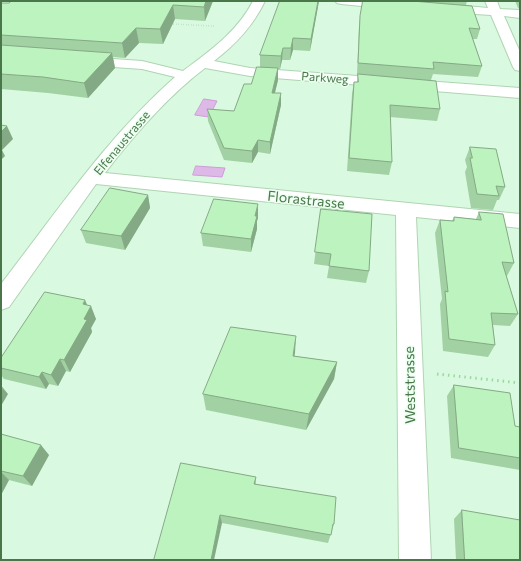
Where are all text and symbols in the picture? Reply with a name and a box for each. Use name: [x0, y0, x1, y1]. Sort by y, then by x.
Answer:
street label: Parkweg: [301, 69, 349, 87]
street label: Elfenaustrasse: [91, 108, 153, 178]
street label: Florastrasse: [266, 188, 346, 212]
street label: Weststrasse: [401, 346, 419, 424]

